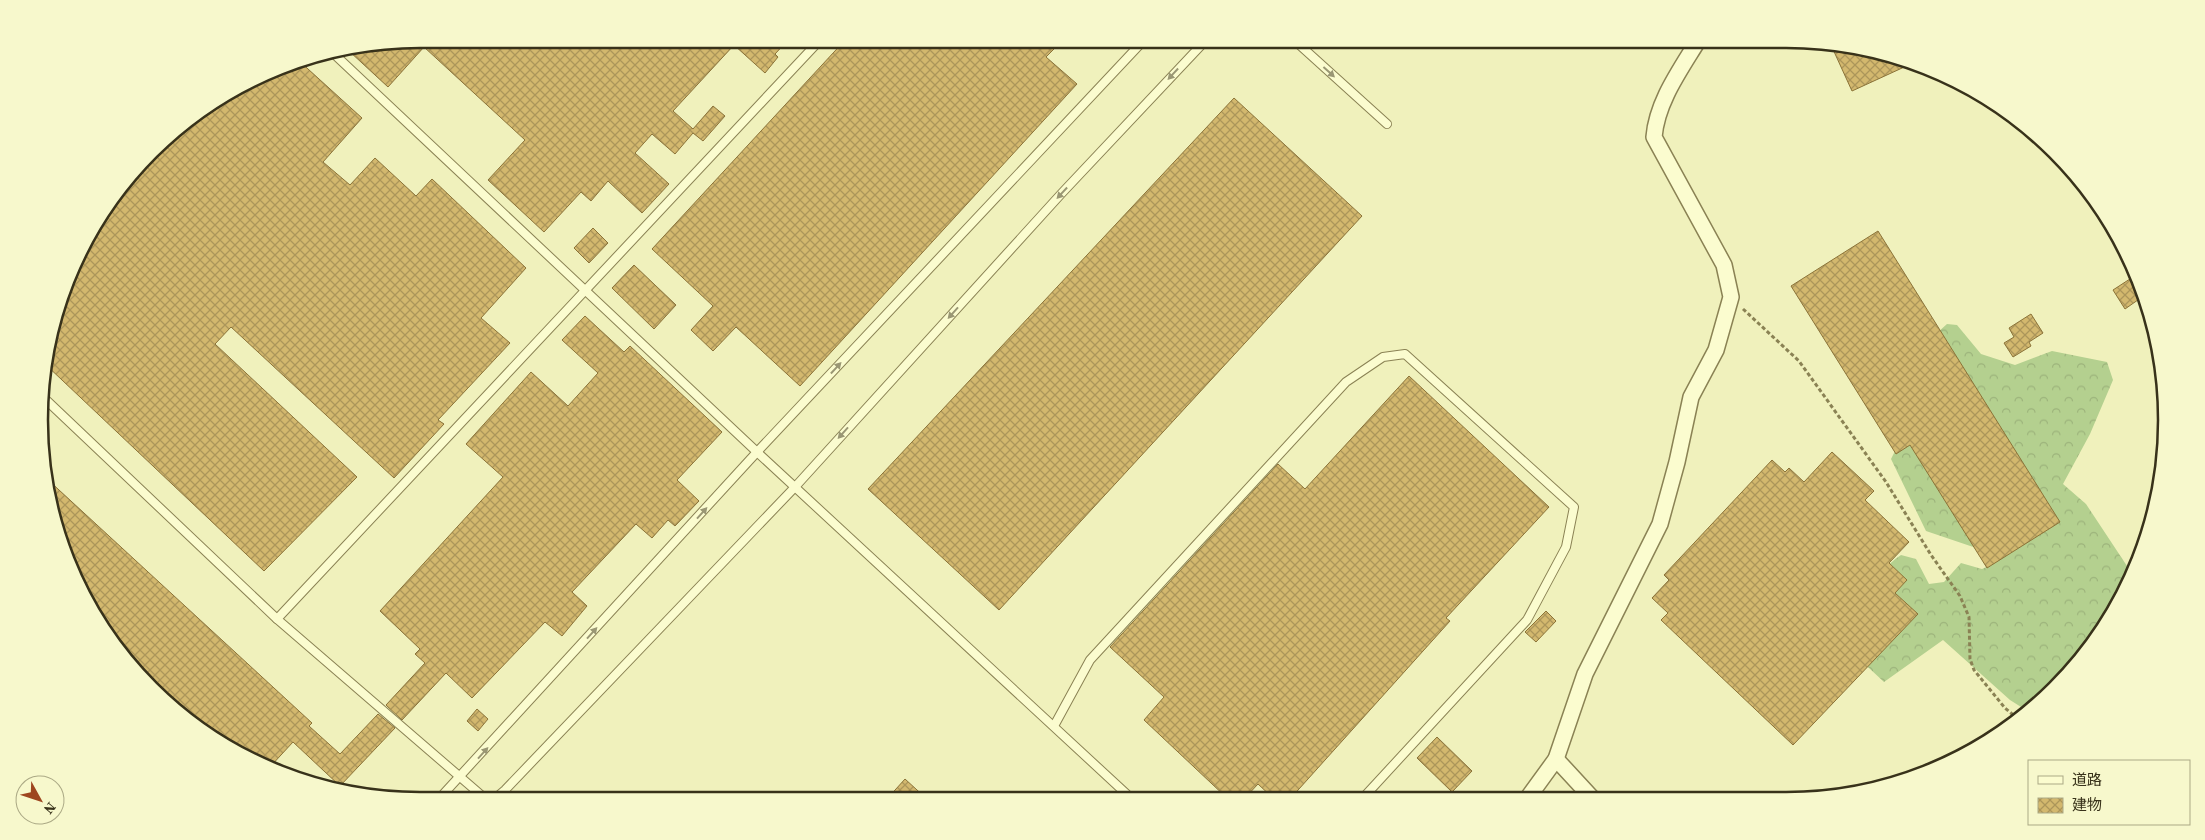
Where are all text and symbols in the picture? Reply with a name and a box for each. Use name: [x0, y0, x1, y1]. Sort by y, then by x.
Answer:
one-way arrow: [1322, 66, 1334, 78]
one-way arrow: [1167, 68, 1179, 80]
one-way arrow: [1056, 186, 1068, 198]
one-way arrow: [947, 306, 958, 319]
one-way arrow: [830, 362, 842, 374]
one-way arrow: [838, 427, 849, 440]
one-way arrow: [696, 506, 707, 519]
one-way arrow: [586, 627, 598, 639]
one-way arrow: [477, 748, 489, 760]
legend: [2028, 760, 2190, 825]
text: 道路: [2072, 769, 2102, 790]
north arrow: [15, 775, 65, 825]
text: 建物: [2072, 794, 2102, 815]
text: N: [39, 798, 61, 819]

